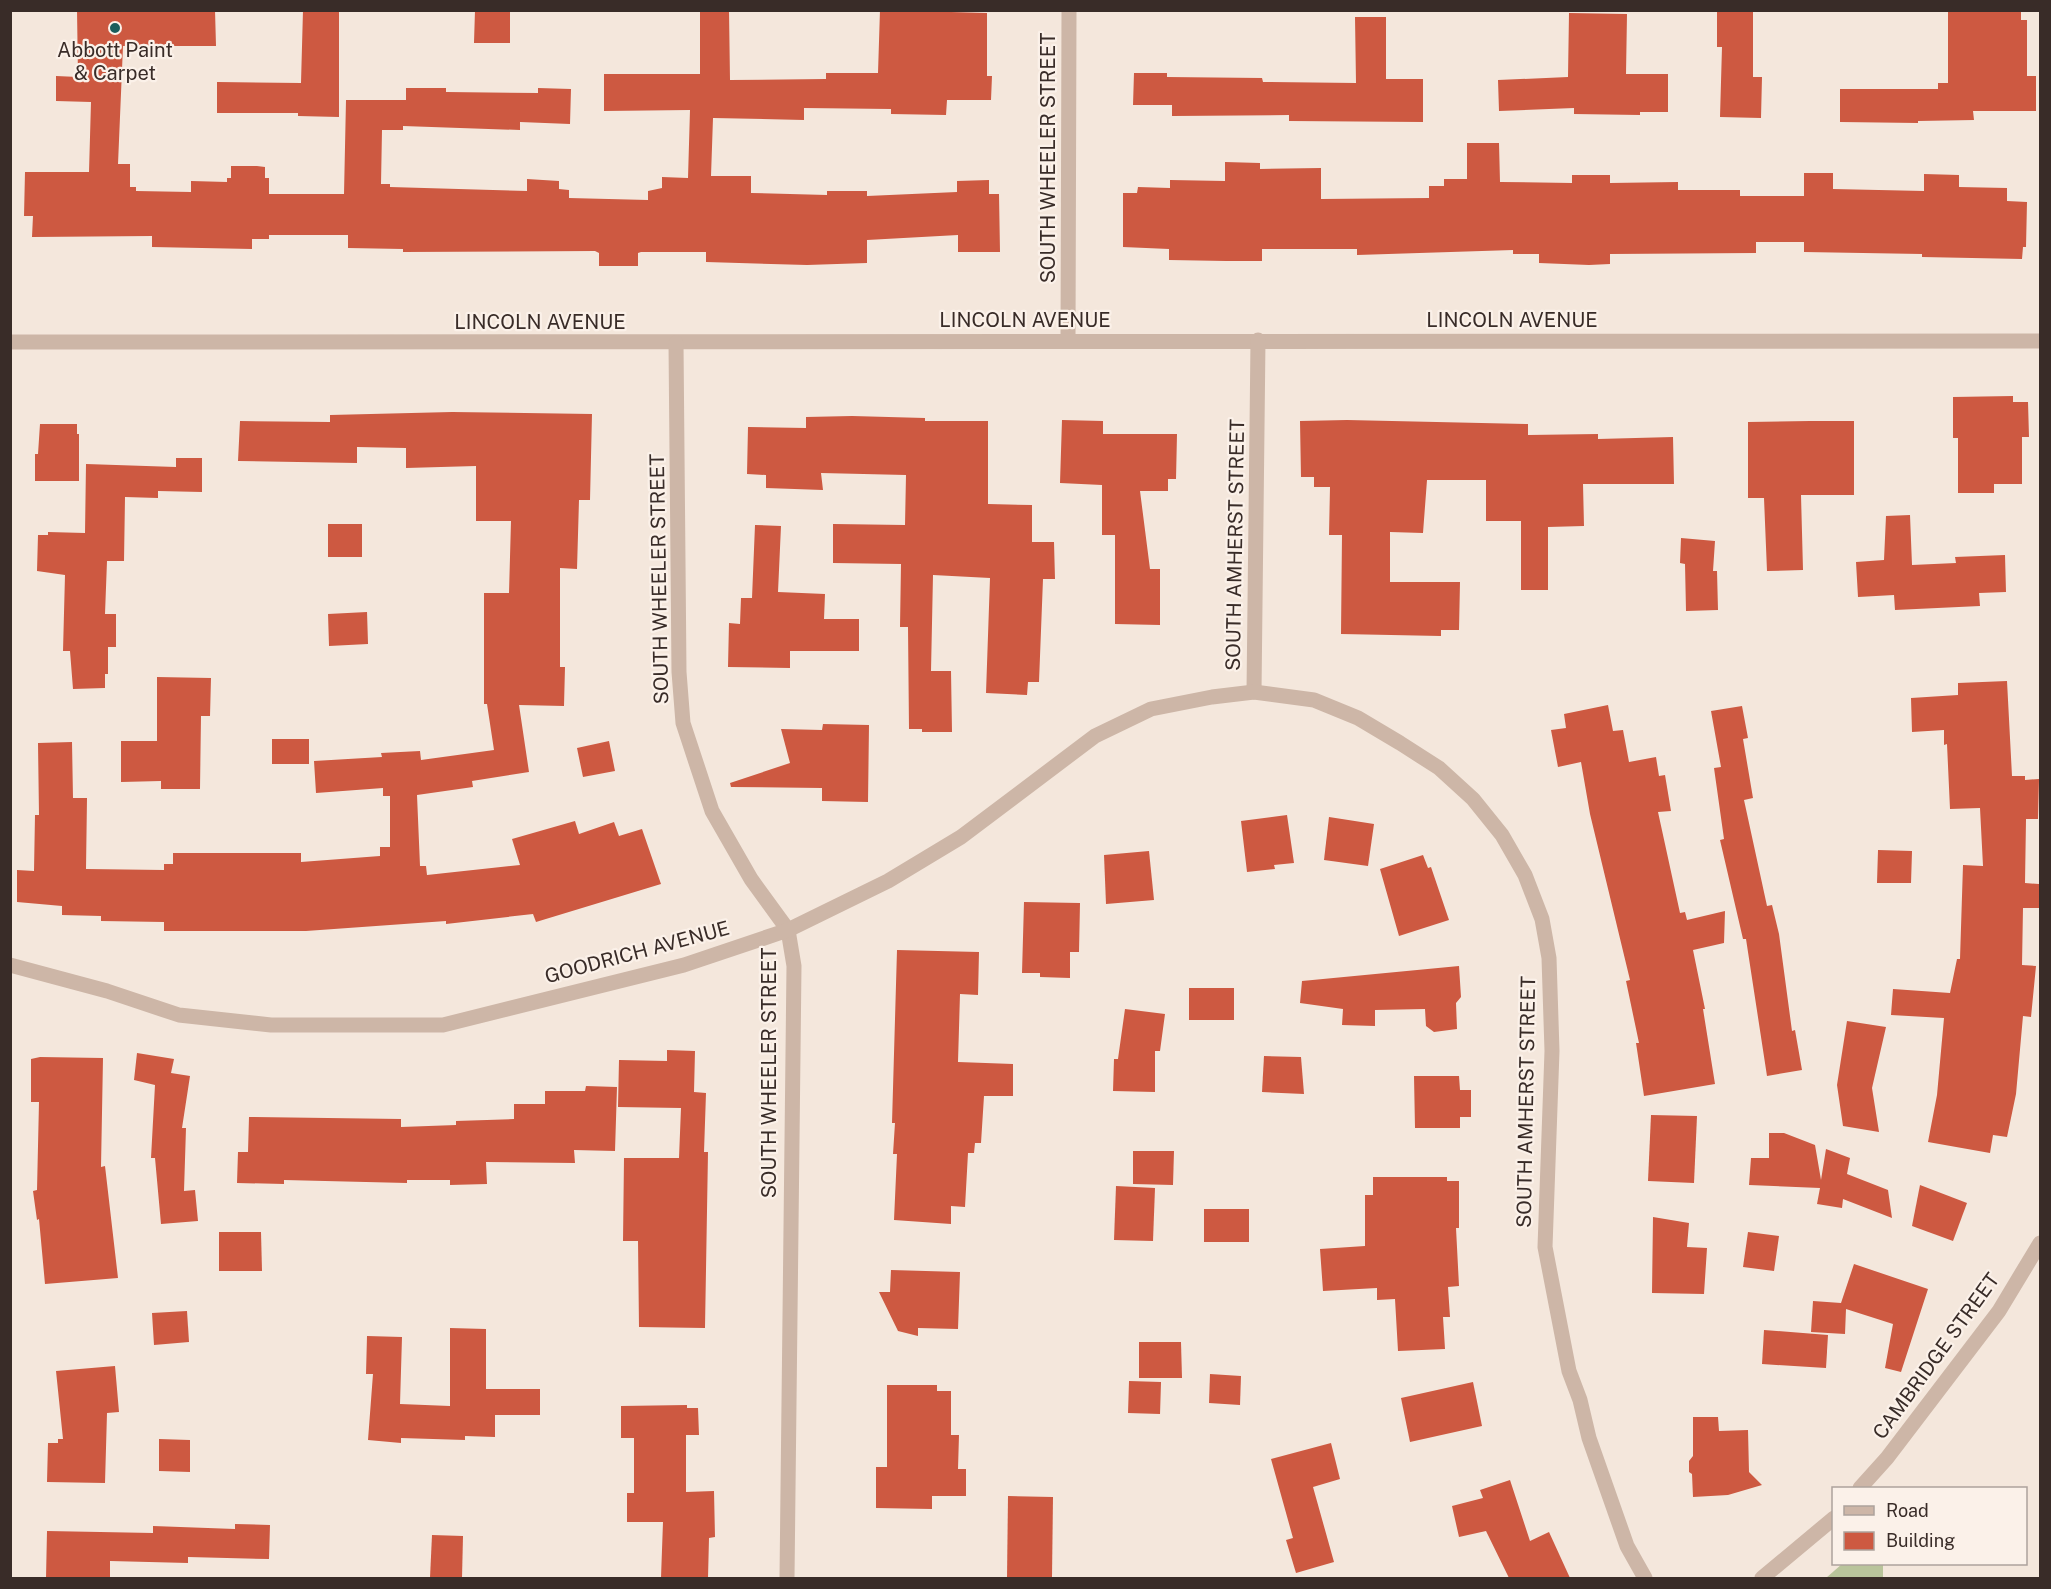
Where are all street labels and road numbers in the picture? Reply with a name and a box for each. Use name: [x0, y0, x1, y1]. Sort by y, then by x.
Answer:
street label: SOUTH WHEELER STREET: [1036, 33, 1060, 283]
street label: LINCOLN AVENUE: [939, 308, 1111, 332]
street label: LINCOLN AVENUE: [1426, 308, 1598, 332]
street label: LINCOLN AVENUE: [454, 310, 626, 334]
street label: SOUTH AMHERST STREET: [1221, 419, 1249, 671]
street label: SOUTH WHEELER STREET: [645, 453, 673, 705]
street label: GOODRICH AVENUE: [542, 916, 732, 988]
street label: SOUTH WHEELER STREET: [757, 948, 781, 1198]
street label: SOUTH AMHERST STREET: [1512, 976, 1540, 1228]
street label: CAMBRIDGE STREET: [1868, 1268, 2004, 1444]

